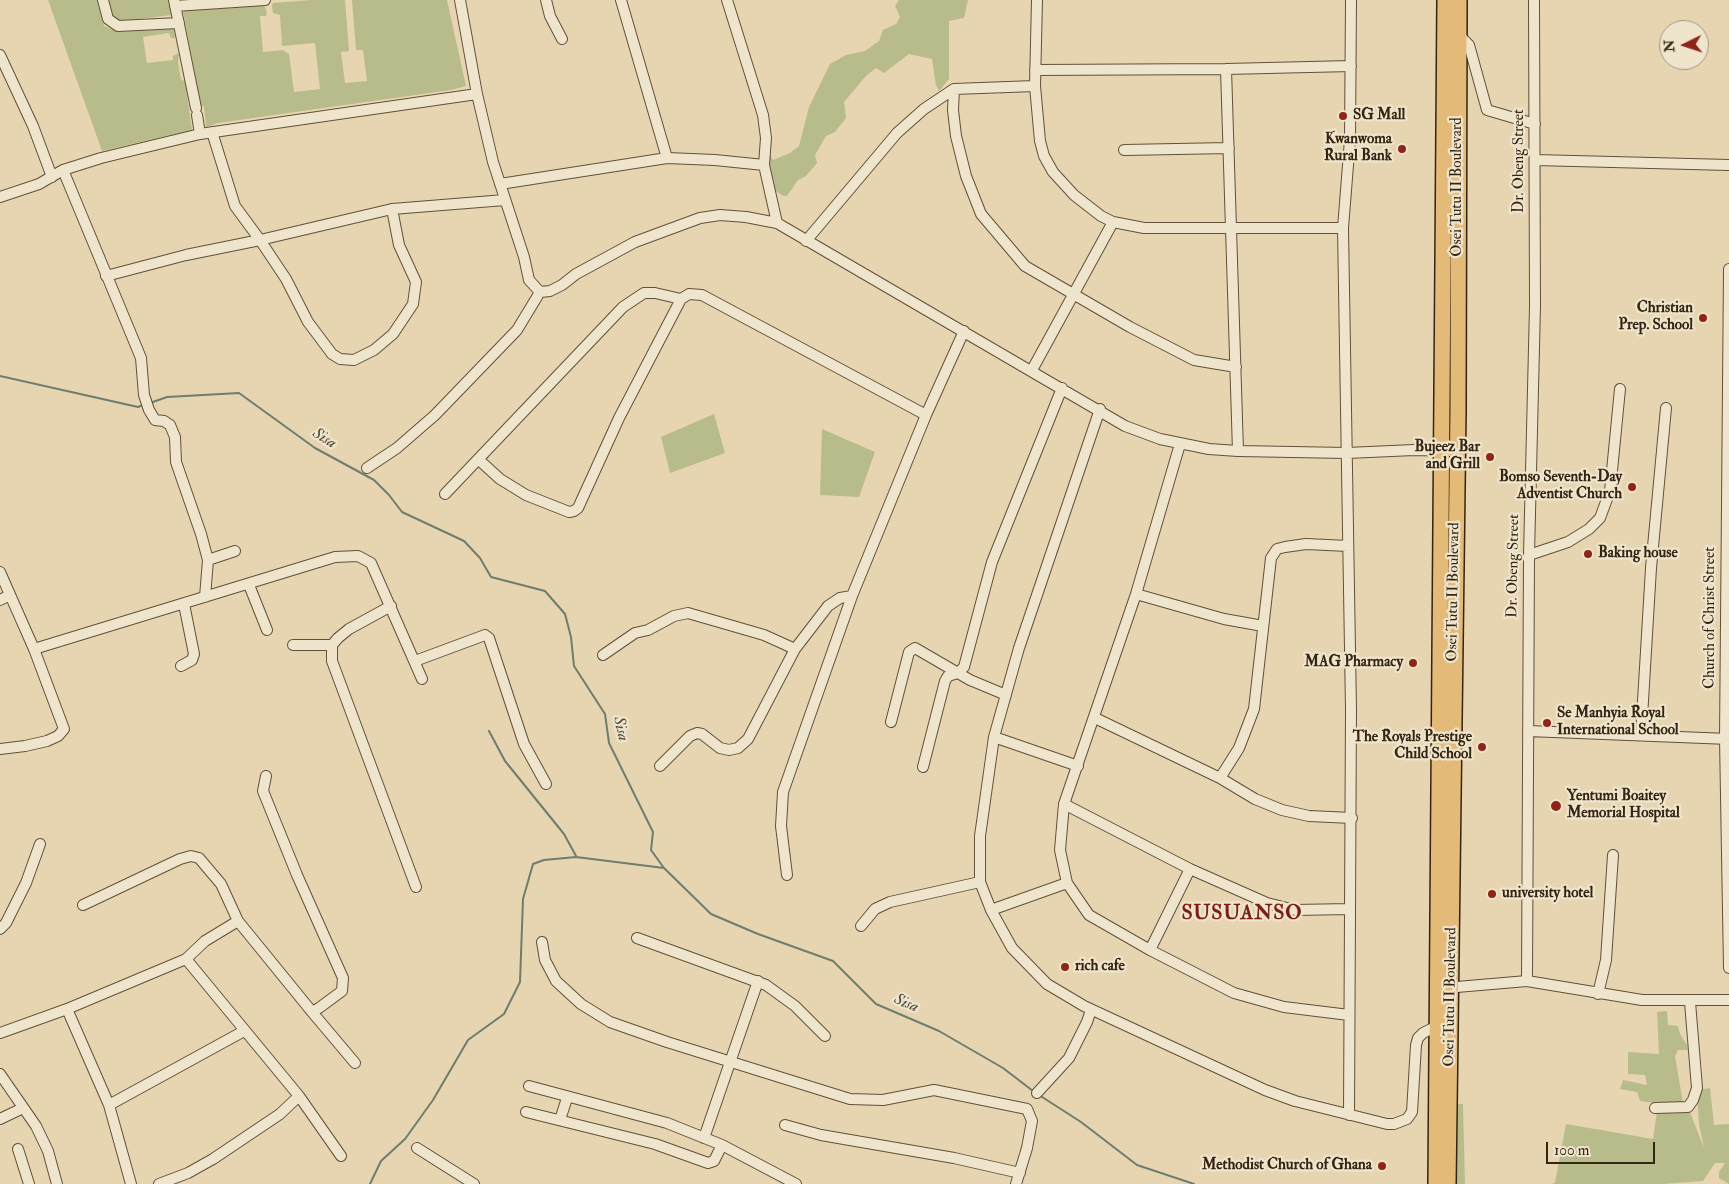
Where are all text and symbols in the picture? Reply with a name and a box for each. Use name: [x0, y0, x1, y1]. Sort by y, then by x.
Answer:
north arrow: [1659, 20, 1709, 70]
text: N: [1661, 39, 1678, 53]
place label: SG Mall: [1353, 107, 1405, 125]
street label: Dr. Obeng Street: [1511, 109, 1529, 213]
marker: SG Mall: [1337, 110, 1349, 122]
street label: Osei Tutu II Boulevard: [1449, 117, 1467, 257]
place label: Kwanwoma Rural Bank: [1324, 131, 1392, 166]
marker: Kwanwoma Rural Bank: [1396, 143, 1408, 155]
place label: Christian Prep. School: [1618, 300, 1693, 335]
marker: Christian Prep. School: [1697, 312, 1709, 324]
water label: Sisa: [309, 424, 339, 454]
place label: Bujeez Bar and Grill: [1414, 439, 1480, 474]
marker: Bujeez Bar and Grill: [1484, 451, 1496, 463]
place label: Bomso Seventh-Day Adventist Church: [1499, 469, 1622, 504]
marker: Bomso Seventh-Day Adventist Church: [1626, 481, 1638, 493]
street label: Dr. Obeng Street: [1504, 514, 1524, 618]
street label: Osei Tutu II Boulevard: [1444, 522, 1464, 662]
place label: Baking house: [1598, 545, 1678, 563]
street label: Church of Christ Street: [1702, 547, 1720, 689]
marker: Baking house: [1582, 548, 1594, 560]
place label: MAG Pharmacy: [1305, 654, 1403, 672]
marker: MAG Pharmacy: [1407, 657, 1419, 669]
place label: Se Manhyia Royal International School: [1557, 705, 1679, 740]
water label: Sisa: [608, 715, 632, 743]
marker: Se Manhyia Royal International School: [1541, 717, 1553, 729]
place label: The Royals Prestige Child School: [1353, 729, 1472, 764]
marker: The Royals Prestige Child School: [1476, 741, 1488, 753]
place label: Yentumi Boaitey Memorial Hospital: [1567, 788, 1680, 823]
marker: Yentumi Boaitey Memorial Hospital: [1549, 799, 1563, 813]
place label: university hotel: [1502, 885, 1593, 903]
marker: university hotel: [1486, 888, 1498, 900]
district label: SUSUANSO: [1180, 903, 1304, 927]
street label: Osei Tutu II Boulevard: [1441, 927, 1461, 1067]
place label: rich cafe: [1075, 958, 1125, 976]
marker: rich cafe: [1059, 961, 1071, 973]
water label: Sisa: [891, 990, 921, 1018]
scale bar: [1549, 1132, 1658, 1164]
text: 100 m: [1554, 1141, 1589, 1160]
place label: Methodist Church of Ghana: [1202, 1157, 1372, 1175]
marker: Methodist Church of Ghana: [1376, 1160, 1388, 1172]

